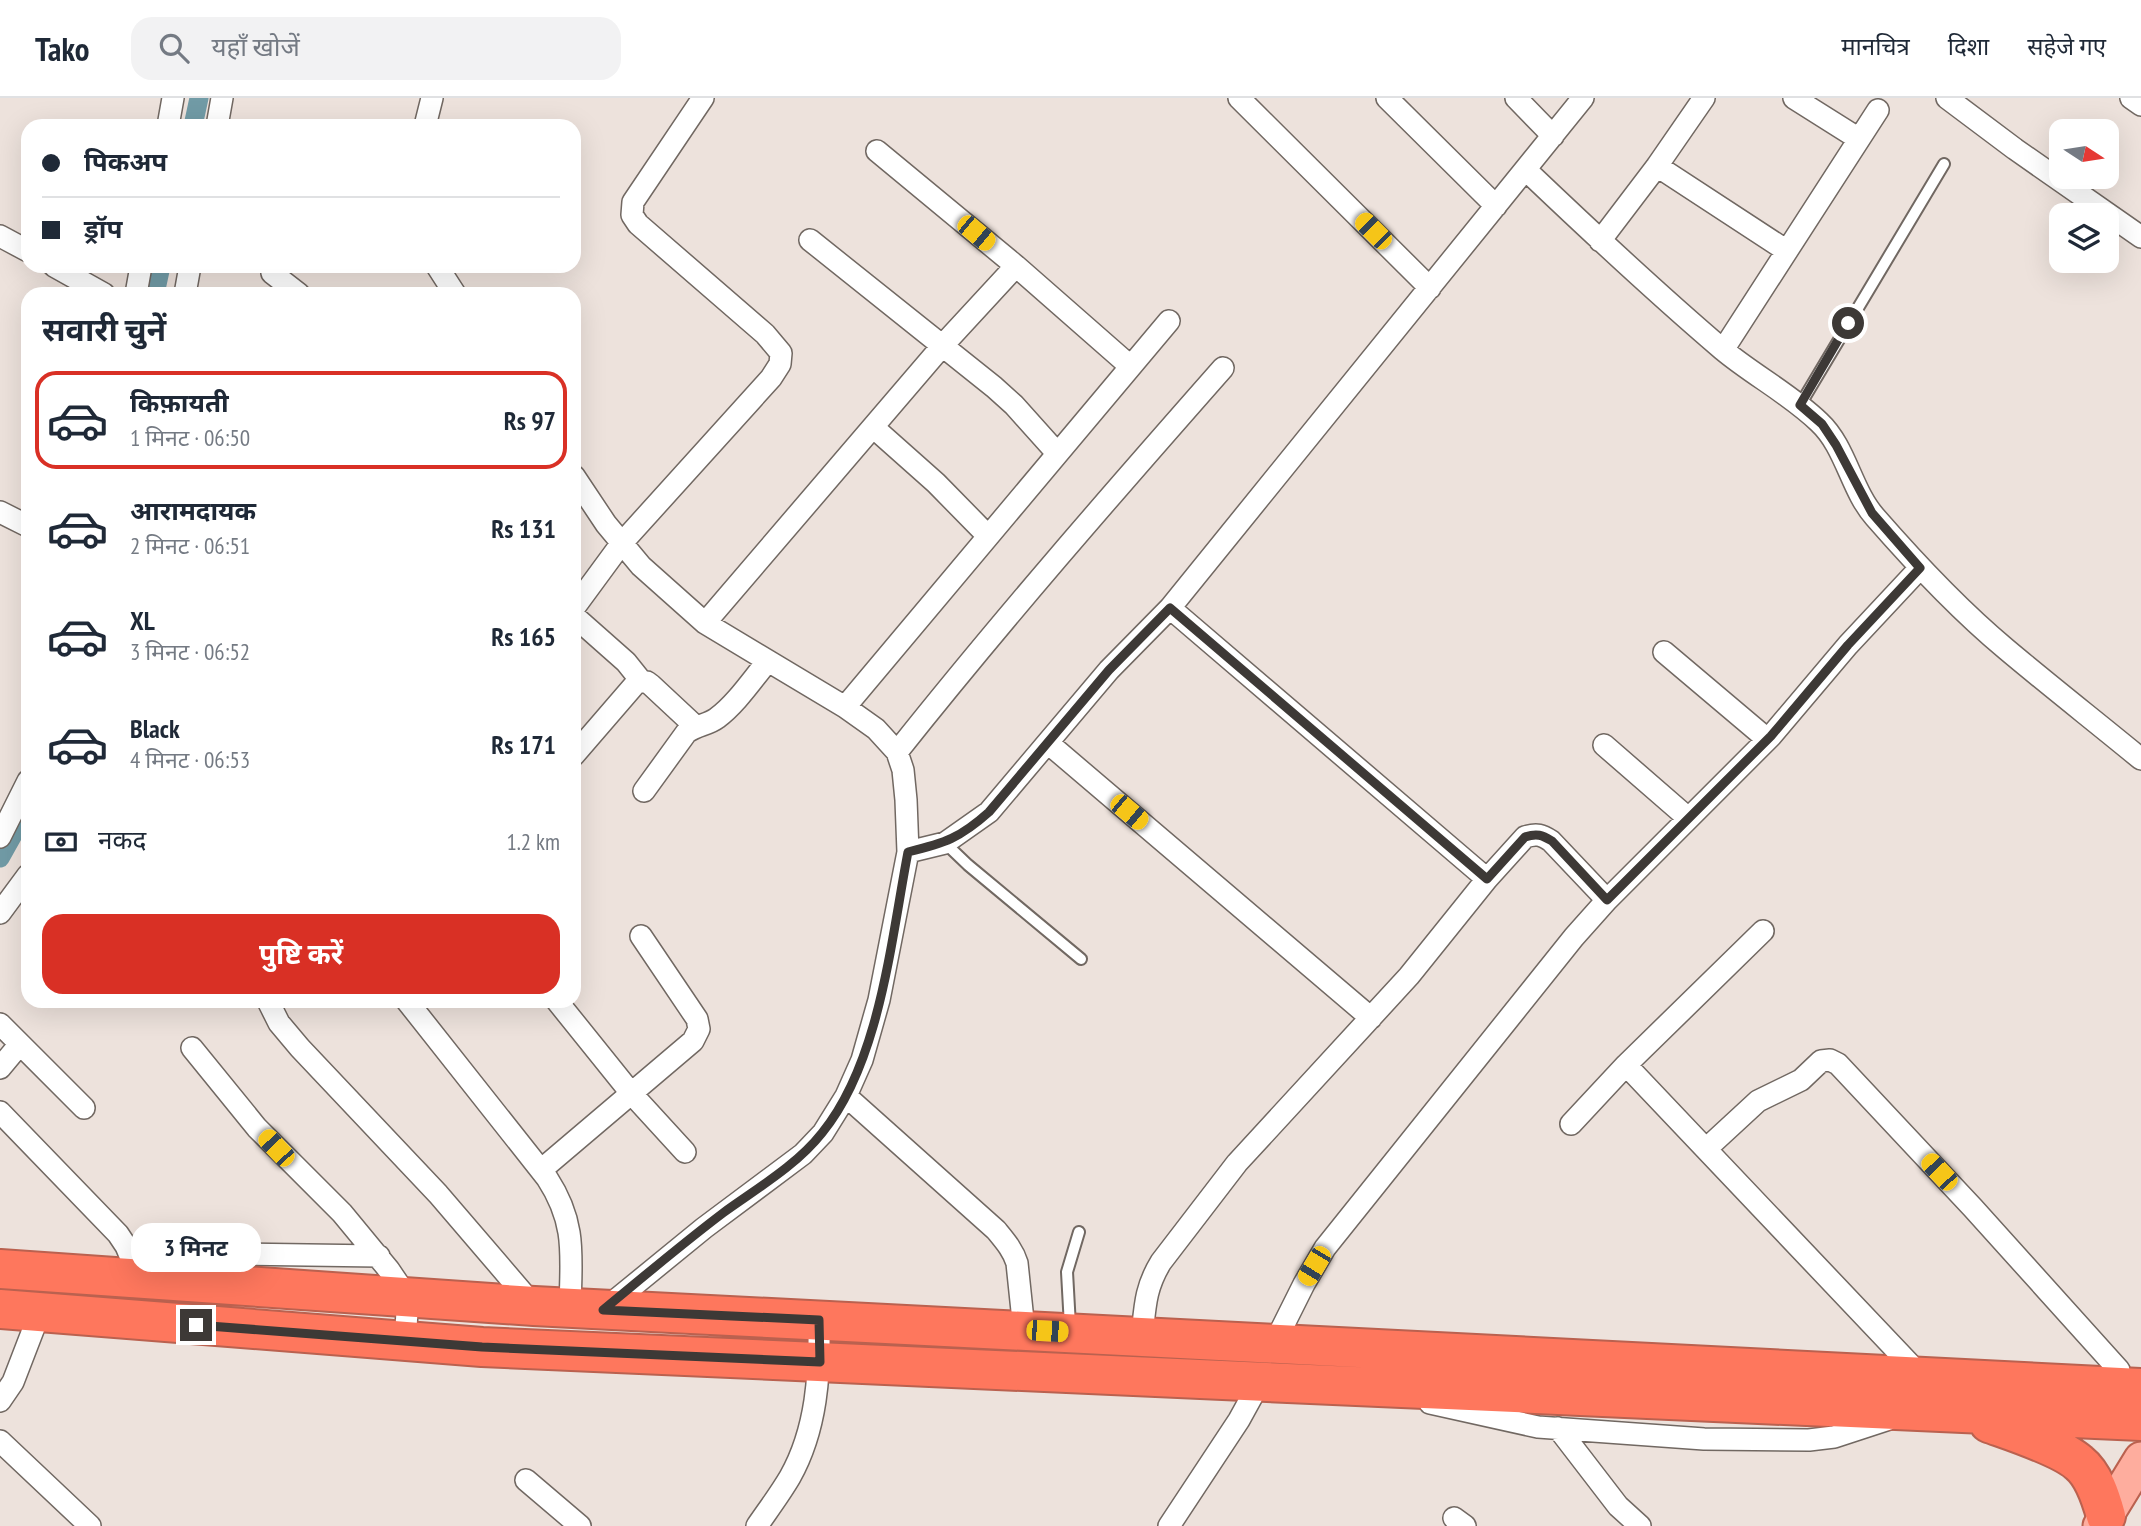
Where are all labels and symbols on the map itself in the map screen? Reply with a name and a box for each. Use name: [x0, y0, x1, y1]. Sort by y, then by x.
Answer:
north arrow: [2049, 119, 2119, 189]
car: [1351, 209, 1396, 253]
car: [954, 211, 999, 255]
route start: [1832, 307, 1864, 339]
car: [1107, 790, 1152, 834]
car: [254, 1125, 299, 1171]
car: [1917, 1149, 1962, 1195]
callout: 3 मिनट: [131, 1224, 261, 1272]
car: [1295, 1243, 1334, 1289]
route end: [180, 1309, 212, 1341]
car: [1026, 1319, 1069, 1343]

